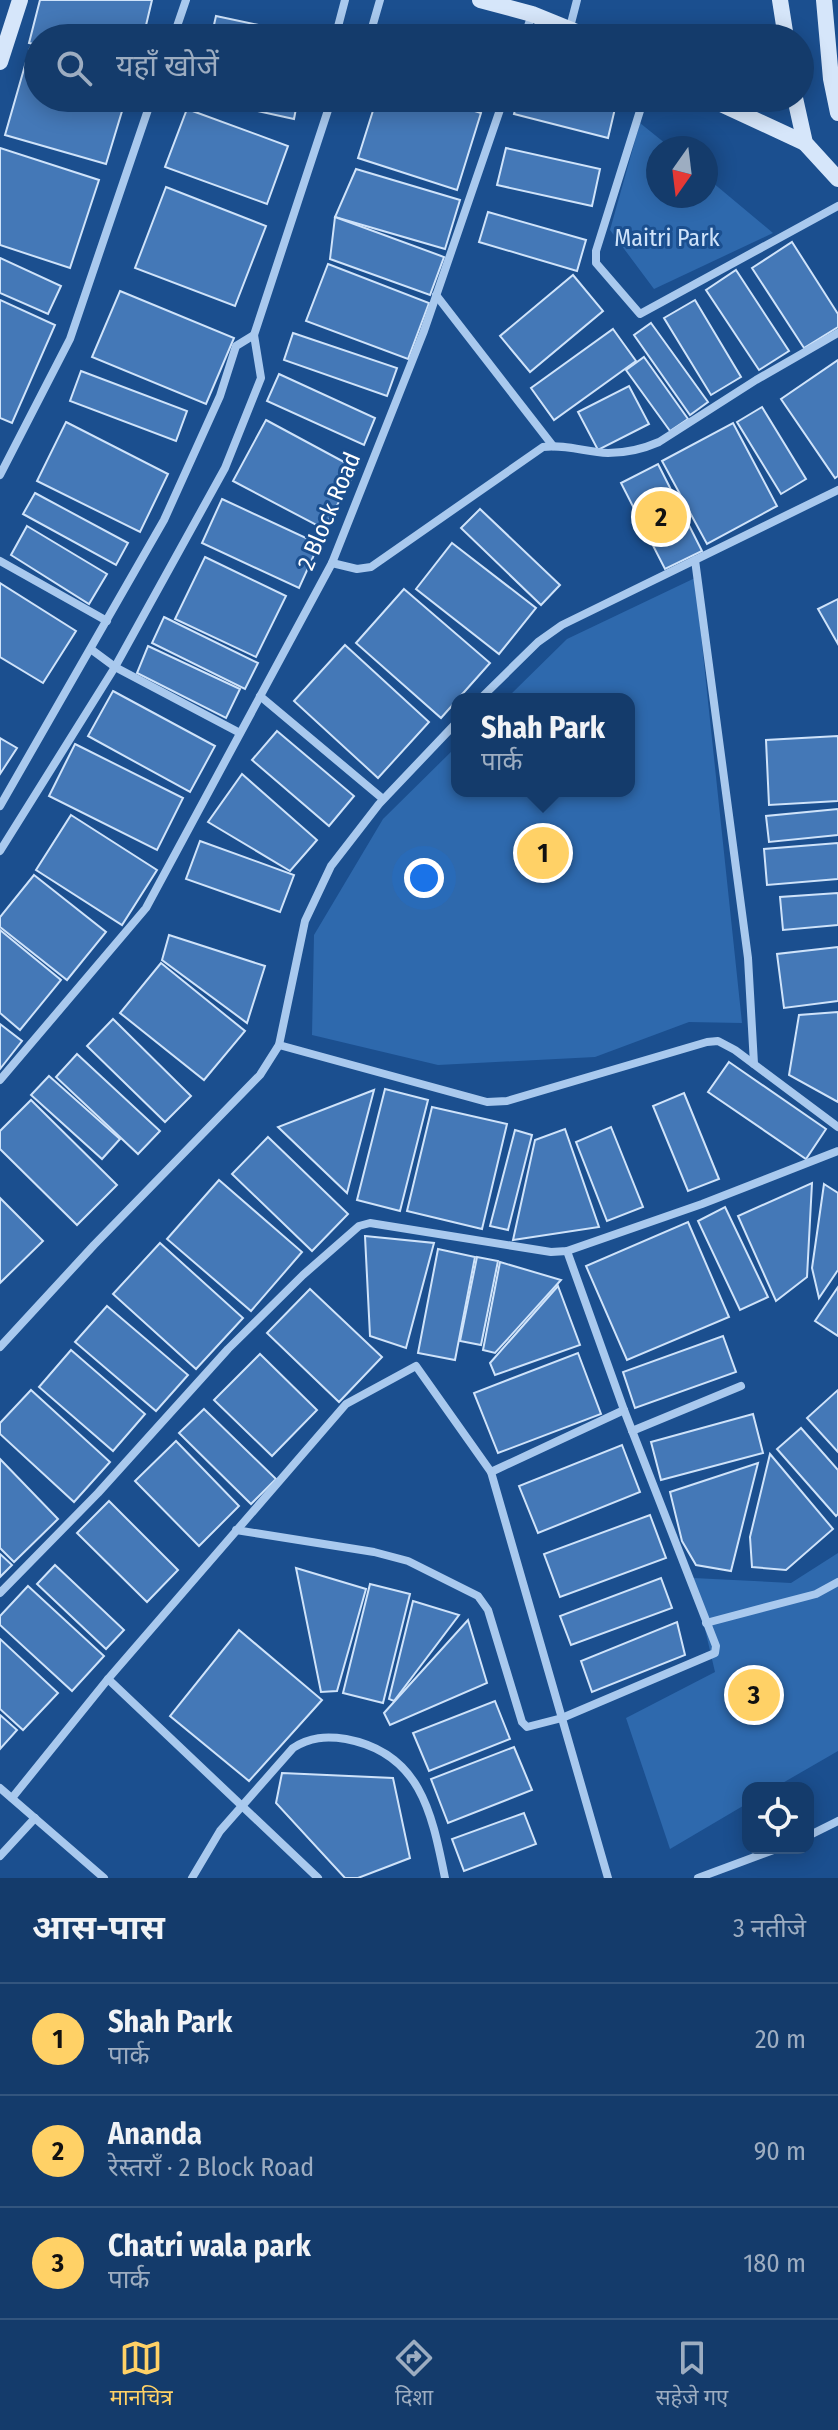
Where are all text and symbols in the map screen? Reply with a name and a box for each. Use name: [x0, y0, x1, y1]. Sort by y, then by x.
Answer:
search box: [24, 24, 814, 112]
icon: search: [52, 46, 96, 90]
text: यहाँ खोजें: [116, 48, 219, 84]
north arrow: [646, 136, 718, 208]
park label: Maitri Park: [614, 224, 721, 252]
street label: 2 Block Road: [292, 448, 366, 574]
pin: 2: [635, 487, 687, 547]
popup: [451, 693, 635, 797]
text: Shah Park: [481, 710, 605, 746]
text: पार्क: [481, 746, 522, 777]
pin: 1: [517, 823, 569, 883]
your location: [404, 858, 444, 898]
pin: 3: [728, 1665, 780, 1725]
map controls: [742, 1782, 814, 1854]
button: locate: [742, 1782, 814, 1854]
text: आस-पास: [32, 1907, 165, 1948]
text: 3 नतीजे: [733, 1913, 806, 1944]
text: Shah Park: [108, 2004, 232, 2040]
text: 1: [53, 2024, 64, 2055]
text: 20 m: [755, 2024, 806, 2055]
text: पार्क: [108, 2040, 149, 2071]
text: Ananda: [108, 2116, 202, 2152]
text: 2: [52, 2136, 64, 2167]
text: 90 m: [754, 2136, 806, 2167]
text: रेस्तराँ · 2 Block Road: [108, 2152, 314, 2183]
text: Chatri wala park: [108, 2228, 311, 2264]
text: 3: [52, 2248, 64, 2279]
text: 180 m: [743, 2248, 806, 2279]
text: पार्क: [108, 2264, 149, 2295]
tab: मानचित्र: [110, 2336, 173, 2414]
tab: दिशा: [392, 2336, 436, 2414]
tab: सहेजे गए: [656, 2336, 728, 2414]

